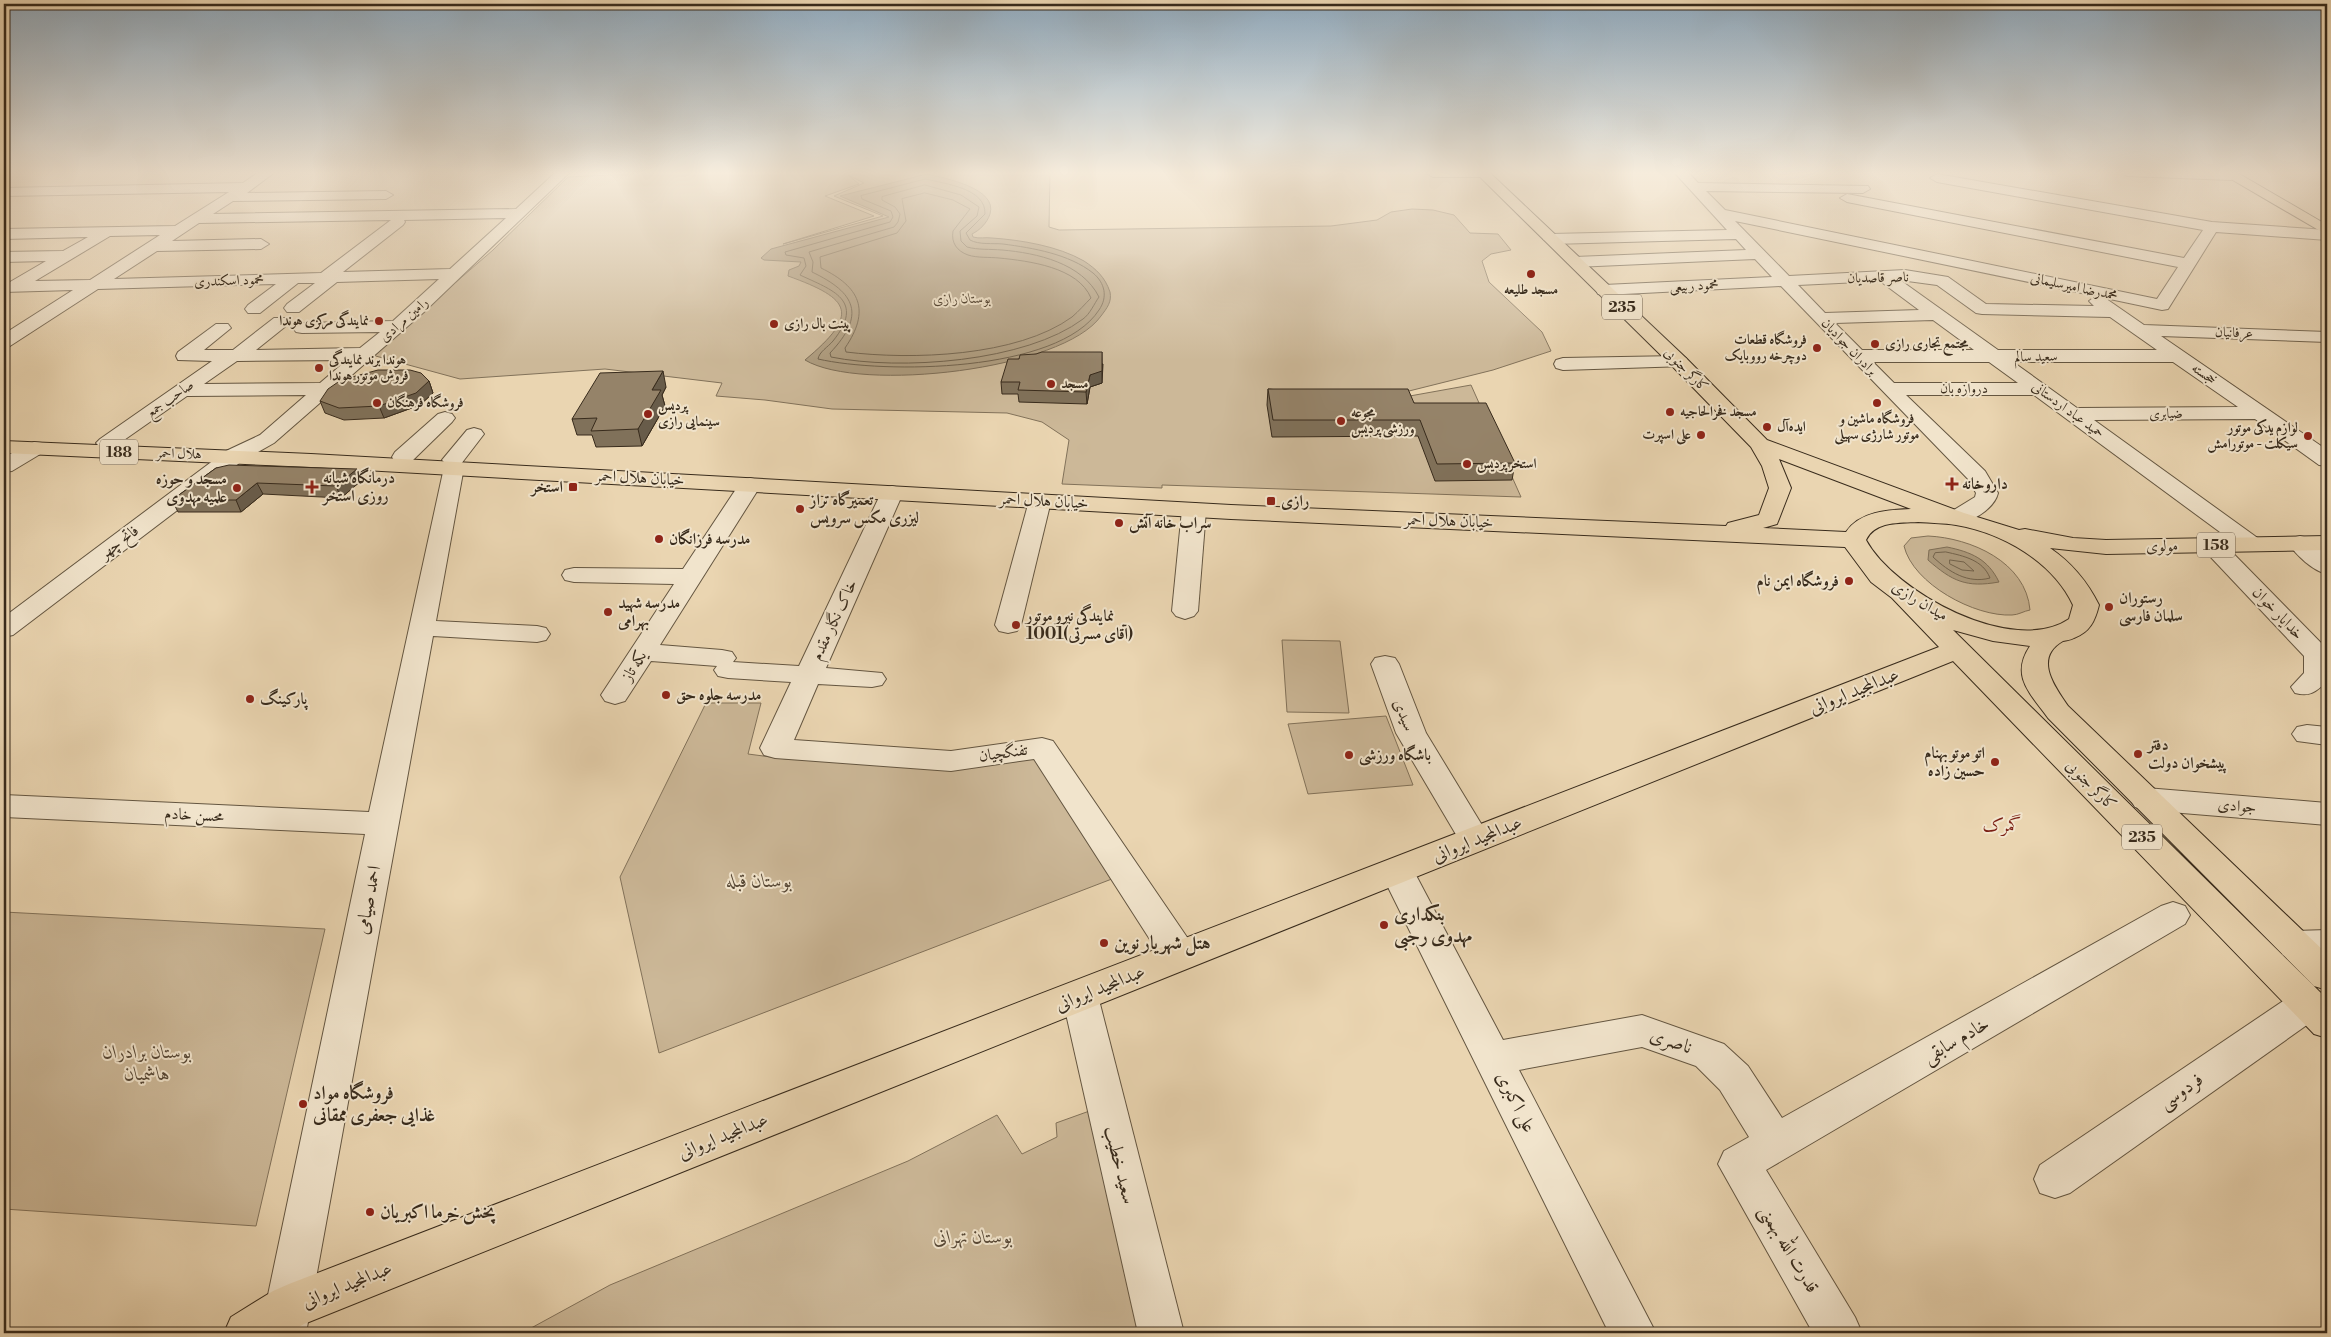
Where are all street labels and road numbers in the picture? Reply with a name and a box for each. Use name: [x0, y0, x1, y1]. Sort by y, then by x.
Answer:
street label: ناصر قاصدیان: [1847, 268, 1909, 288]
street label: محمدرضا امیرسلیمانی: [2029, 269, 2119, 305]
street label: محمود اسکندری: [194, 271, 264, 291]
street label: محمود ربیعی: [1669, 276, 1719, 296]
street label: رامین مرادی: [376, 294, 432, 346]
road number: 235: [1602, 294, 1642, 320]
street label: برادران جوادیان: [1817, 315, 1881, 380]
street label: عرفانیان: [2215, 323, 2253, 343]
street label: کارگر جنوبی: [1660, 343, 1713, 396]
street label: سعید سالم: [2014, 348, 2058, 369]
street label: خجسته: [2188, 359, 2220, 389]
street label: صاحب جمع: [143, 376, 200, 425]
street label: حمید عباد اردستانی: [2028, 378, 2108, 442]
street label: دروازه بان: [1940, 380, 1988, 398]
street label: ضیابری: [2149, 405, 2183, 423]
road number: 188: [100, 440, 138, 464]
street label: هلال احمر: [154, 444, 202, 464]
street label: خیابان هلال احمر: [593, 466, 685, 490]
street label: خیابان هلال احمر: [997, 489, 1089, 513]
street label: خیابان هلال احمر: [1402, 509, 1494, 533]
street label: فاتح چهر: [94, 521, 144, 567]
road number: 158: [2197, 532, 2235, 558]
street label: مولوی: [2146, 536, 2178, 556]
street label: خاک‌ نگار‌ مقدم: [806, 576, 865, 665]
street label: میدان رازی: [1888, 576, 1952, 626]
street label: خدایار خوان: [2248, 582, 2308, 644]
street label: یکه تاز: [616, 646, 652, 687]
street label: عبدالمجید ایروانی: [1805, 662, 1903, 720]
street label: سیدی: [1389, 696, 1419, 734]
street label: تفنگچیان: [977, 739, 1030, 766]
street label: کارگر جنوبی: [2061, 755, 2121, 815]
street label: جوادی: [2217, 794, 2257, 818]
street label: محسن خادم: [163, 803, 225, 831]
street label: عبدالمجید ایروانی: [1428, 810, 1526, 868]
road number: 235: [2122, 824, 2162, 850]
street label: احمد صیامی: [350, 864, 386, 936]
street label: عبدالمجید ایروانی: [1051, 959, 1149, 1017]
street label: خادم سابقی: [1918, 1011, 1996, 1072]
street label: ناصری: [1647, 1023, 1695, 1059]
street label: علی اکبری: [1489, 1067, 1542, 1138]
street label: فردوسی: [2154, 1067, 2208, 1116]
street label: عبدالمجید ایروانی: [674, 1107, 772, 1165]
street label: سعید خطیب: [1099, 1123, 1141, 1207]
street label: قدرت الله بهمنی: [1753, 1199, 1827, 1298]
street label: عبدالمجید ایروانی: [298, 1256, 396, 1314]

